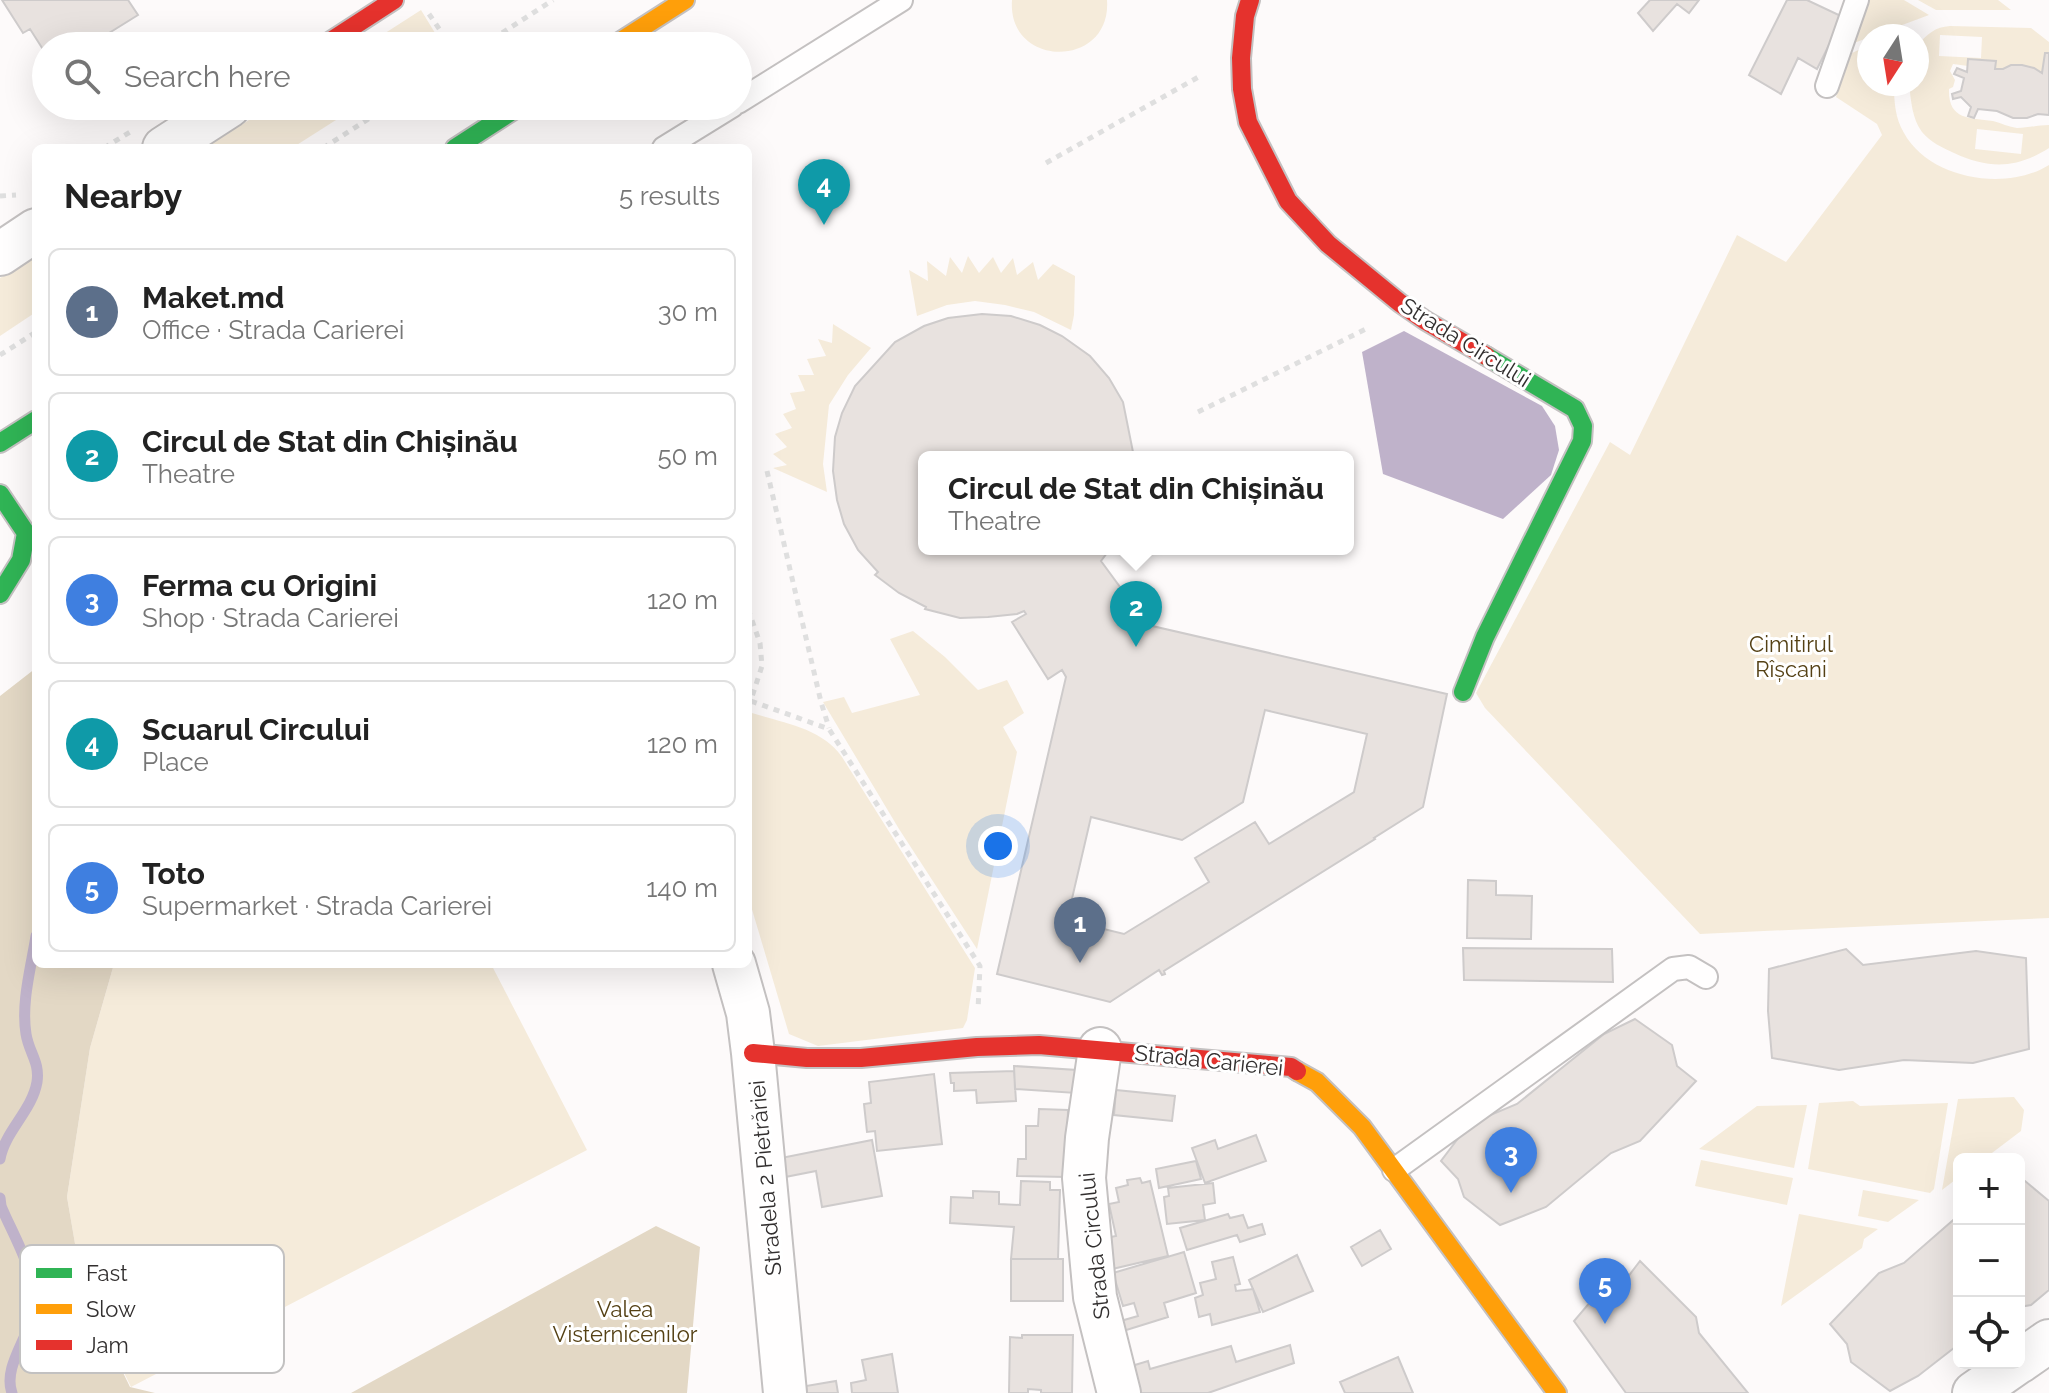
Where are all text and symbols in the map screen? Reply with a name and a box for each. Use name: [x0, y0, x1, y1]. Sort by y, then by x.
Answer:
north arrow: [1857, 24, 1929, 96]
search box: [32, 32, 752, 120]
icon: search: [60, 54, 104, 98]
text: Search here: [124, 59, 291, 94]
pin: 4: [798, 159, 850, 225]
text: Nearby: [64, 176, 182, 216]
text: 5 results: [619, 181, 720, 211]
text: Maket.md: [142, 280, 284, 315]
street label: Strada Circului: [1396, 292, 1536, 392]
text: 1: [86, 297, 98, 327]
text: 30 m: [658, 297, 718, 327]
text: Office · Strada Carierei: [142, 315, 404, 345]
text: Circul de Stat din Chișinău: [142, 424, 518, 459]
text: 2: [85, 441, 99, 471]
text: 50 m: [657, 441, 718, 471]
popup: [918, 451, 1354, 555]
text: Theatre: [142, 459, 235, 489]
text: Circul de Stat din Chișinău: [948, 471, 1324, 506]
text: Theatre: [948, 506, 1041, 536]
text: Ferma cu Origini: [142, 568, 377, 603]
pin: 2: [1110, 581, 1162, 647]
text: 3: [85, 585, 99, 615]
text: 120 m: [647, 585, 718, 615]
text: Shop · Strada Carierei: [142, 603, 399, 633]
park label: Cimitirul Rîșcani: [1749, 631, 1833, 682]
text: Scuarul Circului: [142, 712, 370, 747]
text: 4: [85, 729, 99, 759]
text: 120 m: [647, 729, 718, 759]
text: Place: [142, 747, 209, 777]
your location: [978, 826, 1018, 866]
text: Toto: [142, 856, 205, 891]
text: 5: [85, 873, 99, 903]
text: 140 m: [646, 873, 718, 903]
text: Supermarket · Strada Carierei: [142, 891, 492, 921]
pin: 1: [1054, 897, 1106, 963]
street label: Strada Carierei: [1134, 1039, 1284, 1081]
street label: Stradela 2 Pietrăriei: [744, 1079, 786, 1277]
pin: 3: [1485, 1127, 1537, 1193]
map controls: [1953, 1153, 2025, 1369]
button: +: [1953, 1153, 2025, 1225]
street label: Strada Circului: [1073, 1171, 1115, 1321]
button: −: [1953, 1225, 2025, 1297]
legend: [20, 1245, 284, 1373]
pin: 5: [1579, 1258, 1631, 1324]
text: Fast: [86, 1260, 128, 1286]
text: Slow: [86, 1296, 136, 1322]
park label: Valea Visternicenilor: [552, 1296, 698, 1347]
button: locate: [1953, 1297, 2025, 1369]
text: Jam: [86, 1332, 129, 1358]

